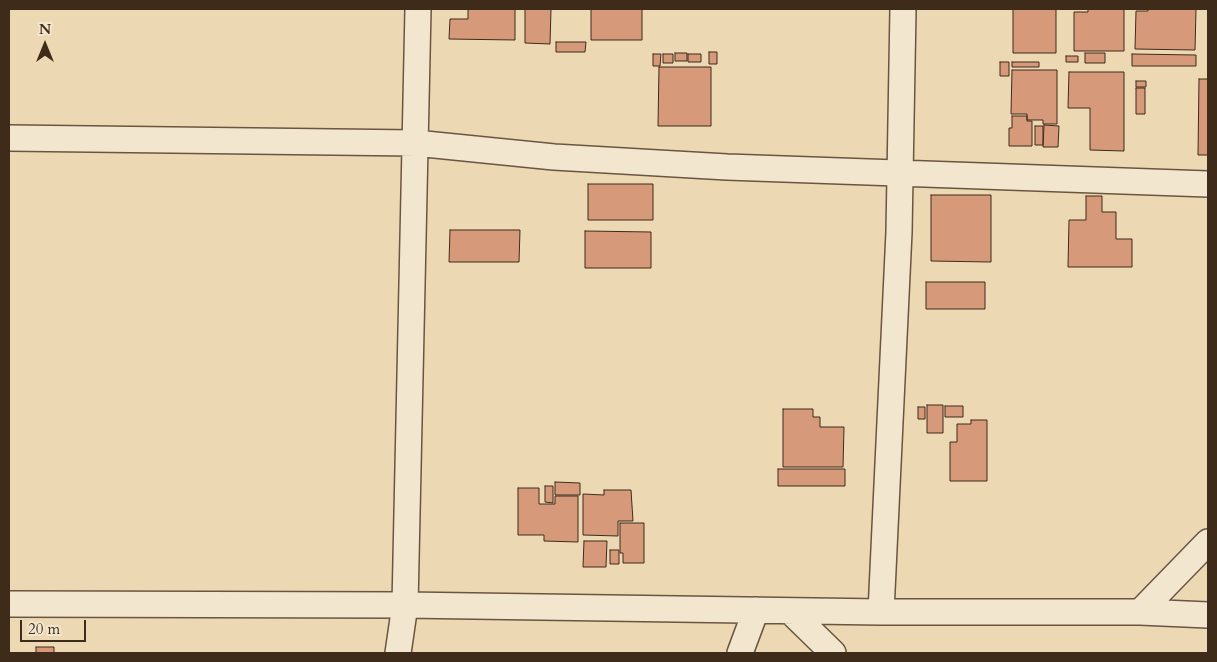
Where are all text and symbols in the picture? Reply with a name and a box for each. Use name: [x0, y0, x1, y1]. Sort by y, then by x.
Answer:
north arrow: [20, 20, 70, 70]
text: N: [39, 20, 51, 39]
scale bar: [22, 610, 89, 642]
text: 20 m: [28, 619, 60, 639]

